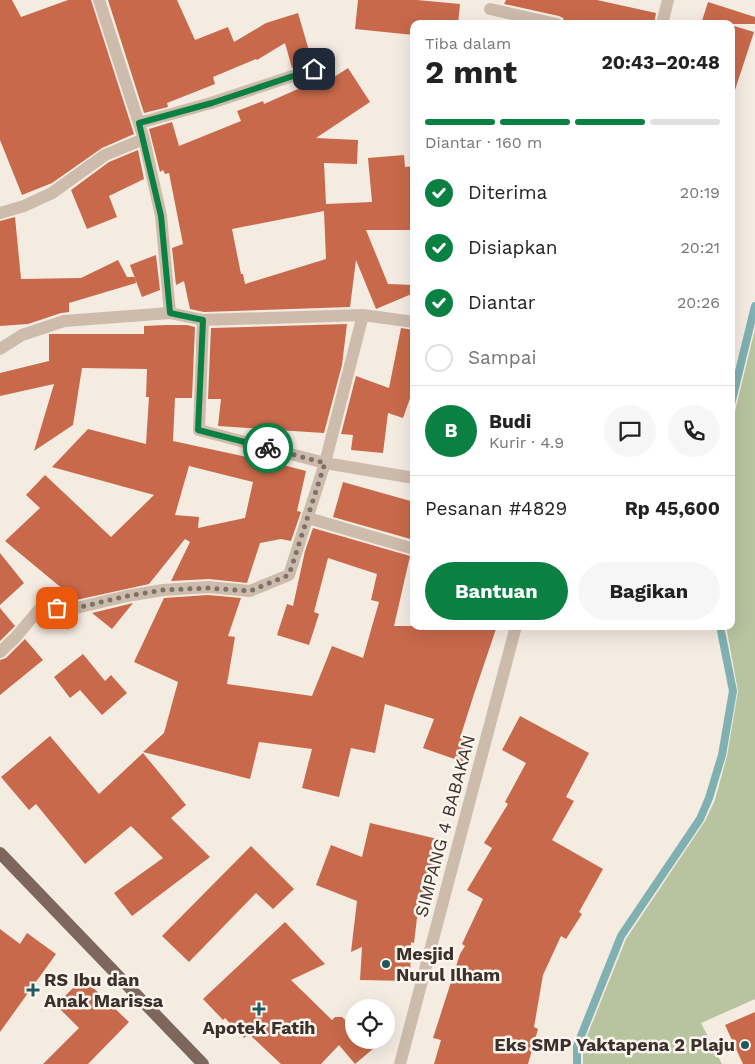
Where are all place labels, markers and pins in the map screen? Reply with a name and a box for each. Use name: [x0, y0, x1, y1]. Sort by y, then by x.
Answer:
pin: [293, 48, 335, 90]
pin: [36, 587, 78, 629]
place label: Mesjid Nurul Ilham: [396, 943, 500, 985]
marker: Mesjid Nurul Ilham: [380, 958, 392, 970]
place label: RS Ibu dan Anak Marissa: [44, 969, 164, 1011]
marker: RS Ibu dan Anak Marissa: [26, 983, 40, 997]
marker: Apotek Fatih: [253, 1003, 265, 1015]
place label: Apotek Fatih: [202, 1017, 316, 1038]
place label: Eks SMP Yaktapena 2 Plaju: [494, 1034, 735, 1055]
marker: Eks SMP Yaktapena 2 Plaju: [739, 1039, 751, 1051]

